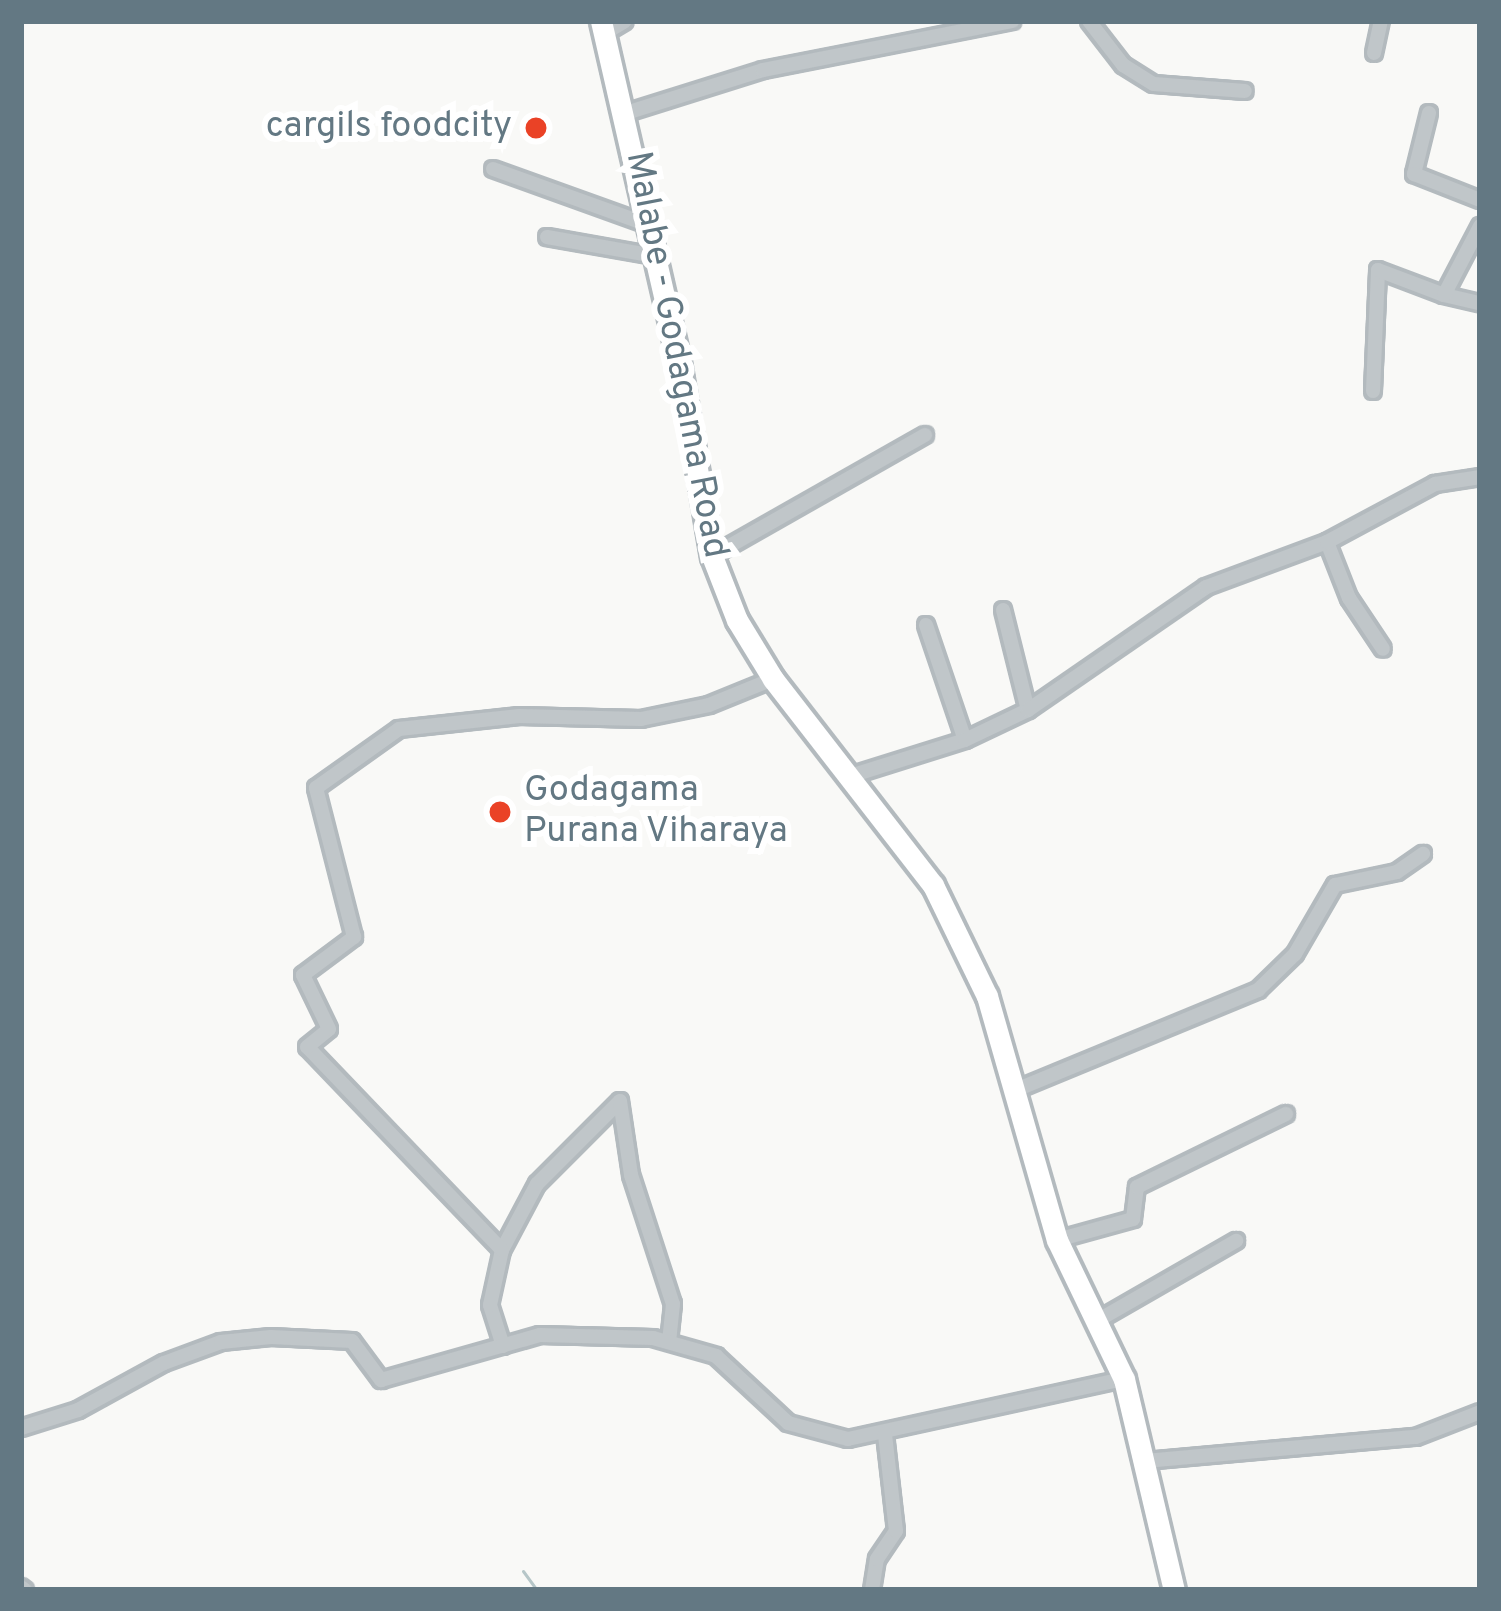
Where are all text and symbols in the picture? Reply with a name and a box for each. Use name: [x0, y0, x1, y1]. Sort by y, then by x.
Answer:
place label: cargils foodcity: [266, 106, 512, 150]
marker: cargils foodcity: [523, 115, 549, 141]
street label: Malabe - Godagama Road: [614, 148, 736, 562]
place label: Godagama Purana Viharaya: [524, 769, 789, 854]
marker: Godagama Purana Viharaya: [487, 799, 513, 825]

